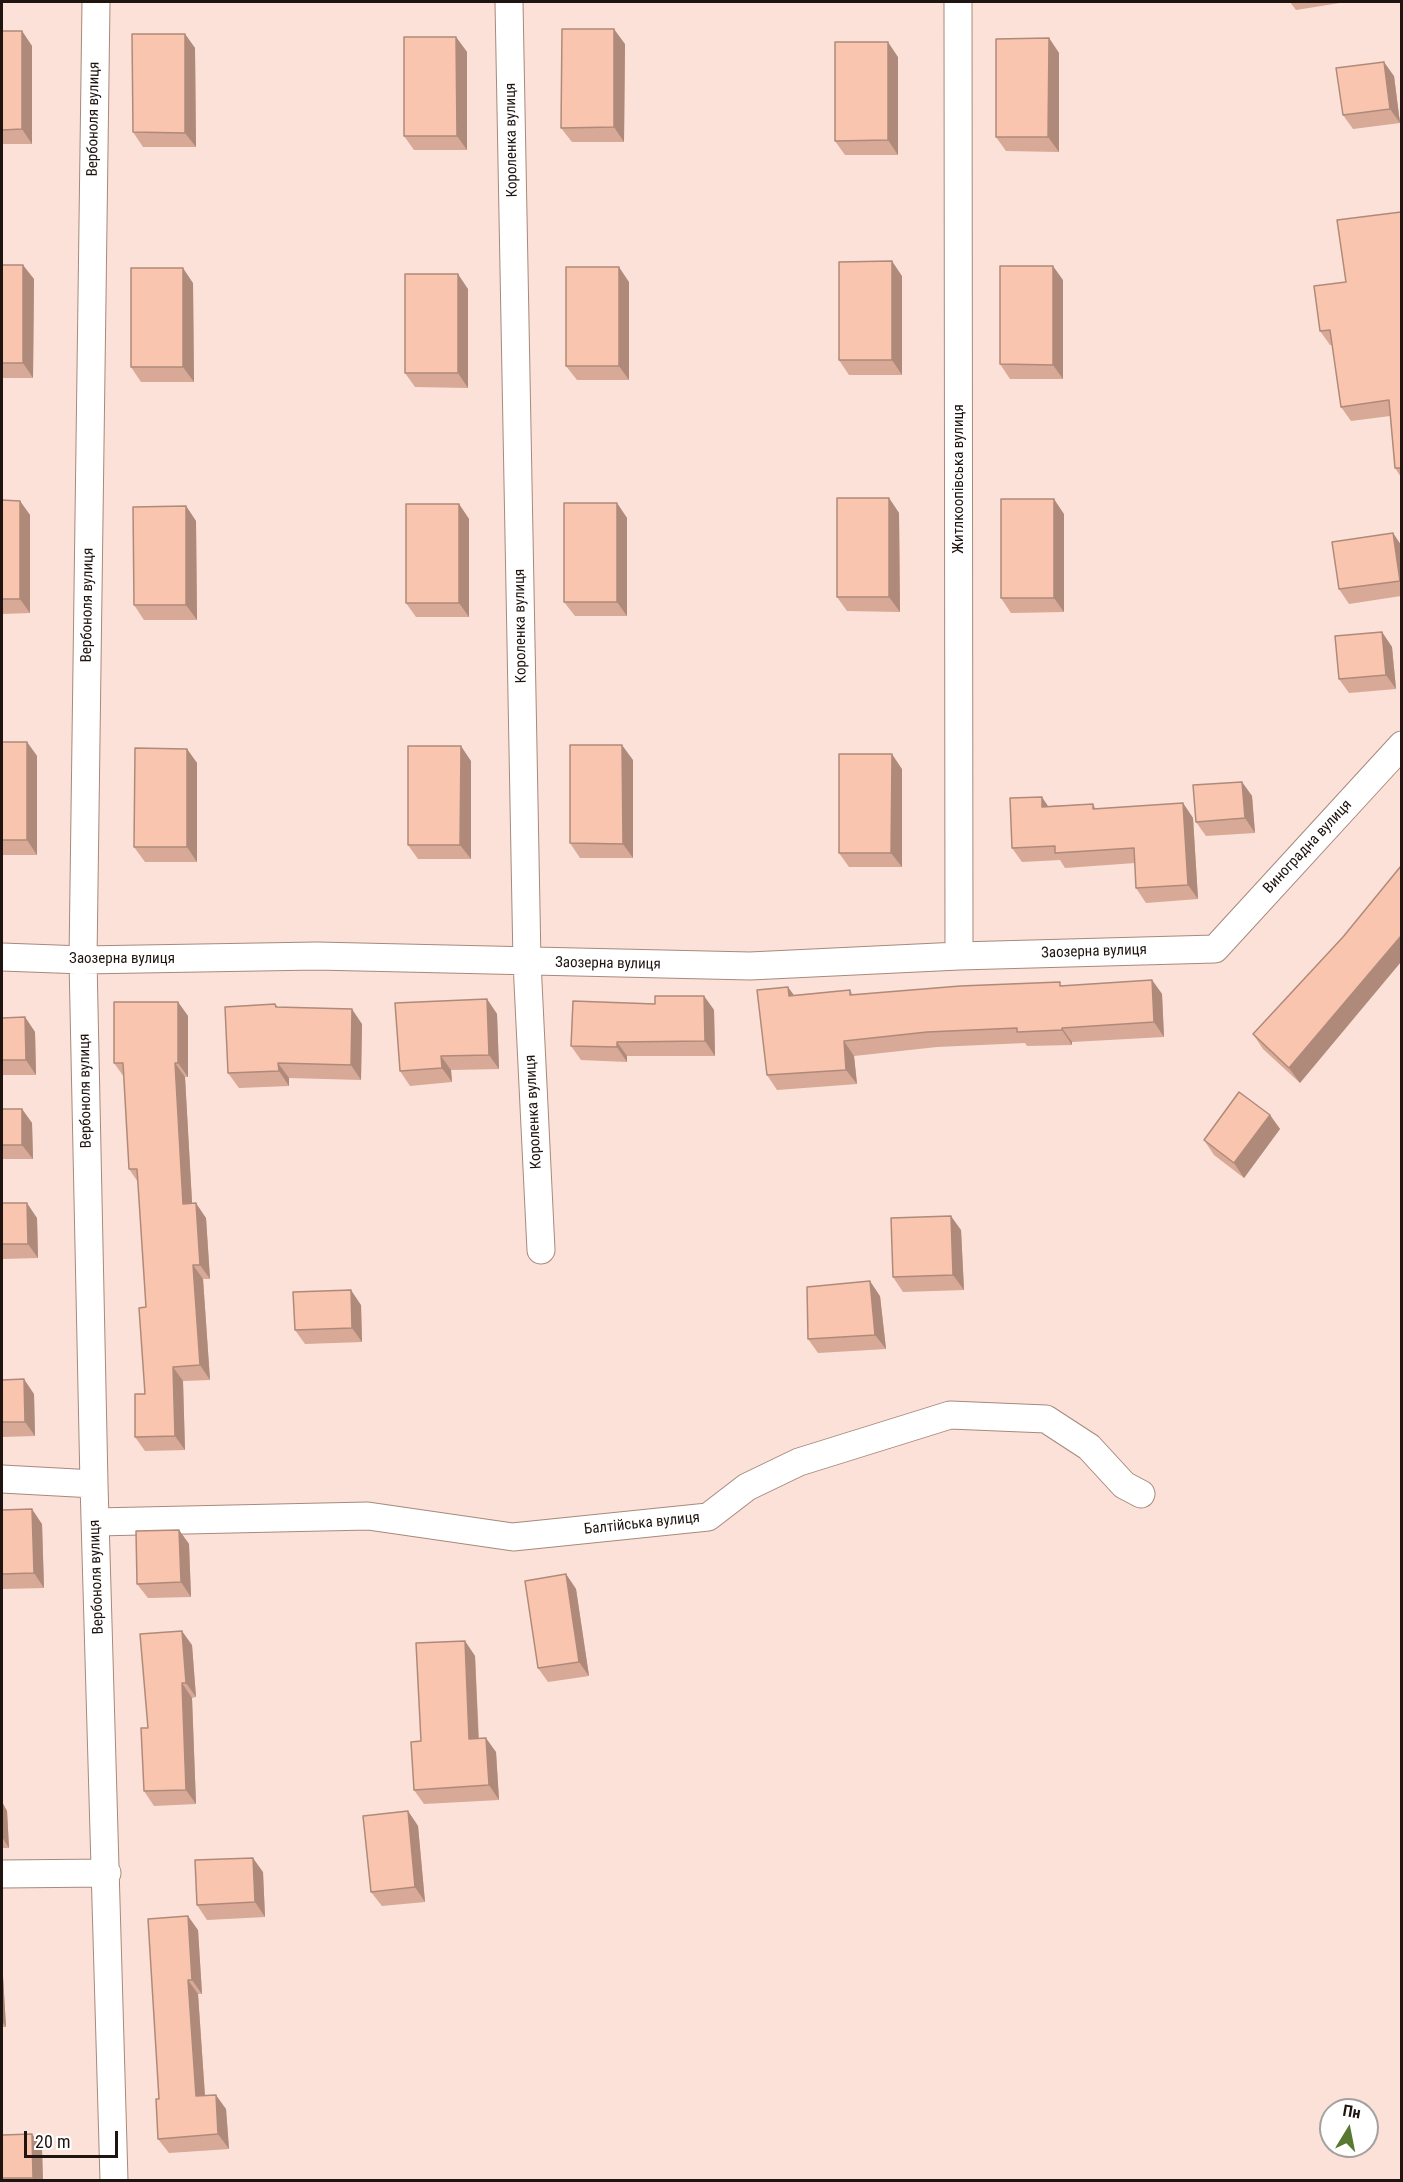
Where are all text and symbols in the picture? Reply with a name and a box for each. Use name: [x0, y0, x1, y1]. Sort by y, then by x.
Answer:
street label: Вербоноля вулиця: [84, 62, 104, 176]
street label: Короленка вулиця: [502, 83, 522, 197]
street label: Житлкоопівська вулиця: [950, 404, 968, 554]
street label: Вербоноля вулиця: [78, 548, 98, 662]
street label: Короленка вулиця: [511, 569, 531, 683]
street label: Виноградна вулиця: [1260, 796, 1356, 898]
street label: Заозерна вулиця: [1041, 941, 1147, 963]
street label: Заозерна вулиця: [69, 950, 175, 968]
street label: Заозерна вулиця: [555, 954, 661, 974]
street label: Вербоноля вулиця: [76, 1034, 96, 1148]
street label: Короленка вулиця: [522, 1054, 546, 1170]
street label: Балтійська вулиця: [583, 1509, 701, 1539]
street label: Вербоноля вулиця: [86, 1519, 108, 1635]
north arrow: [1319, 2098, 1379, 2158]
text: Пн: [1341, 2101, 1362, 2123]
scale bar: [27, 2119, 122, 2157]
text: 20 m: [35, 2131, 70, 2152]

